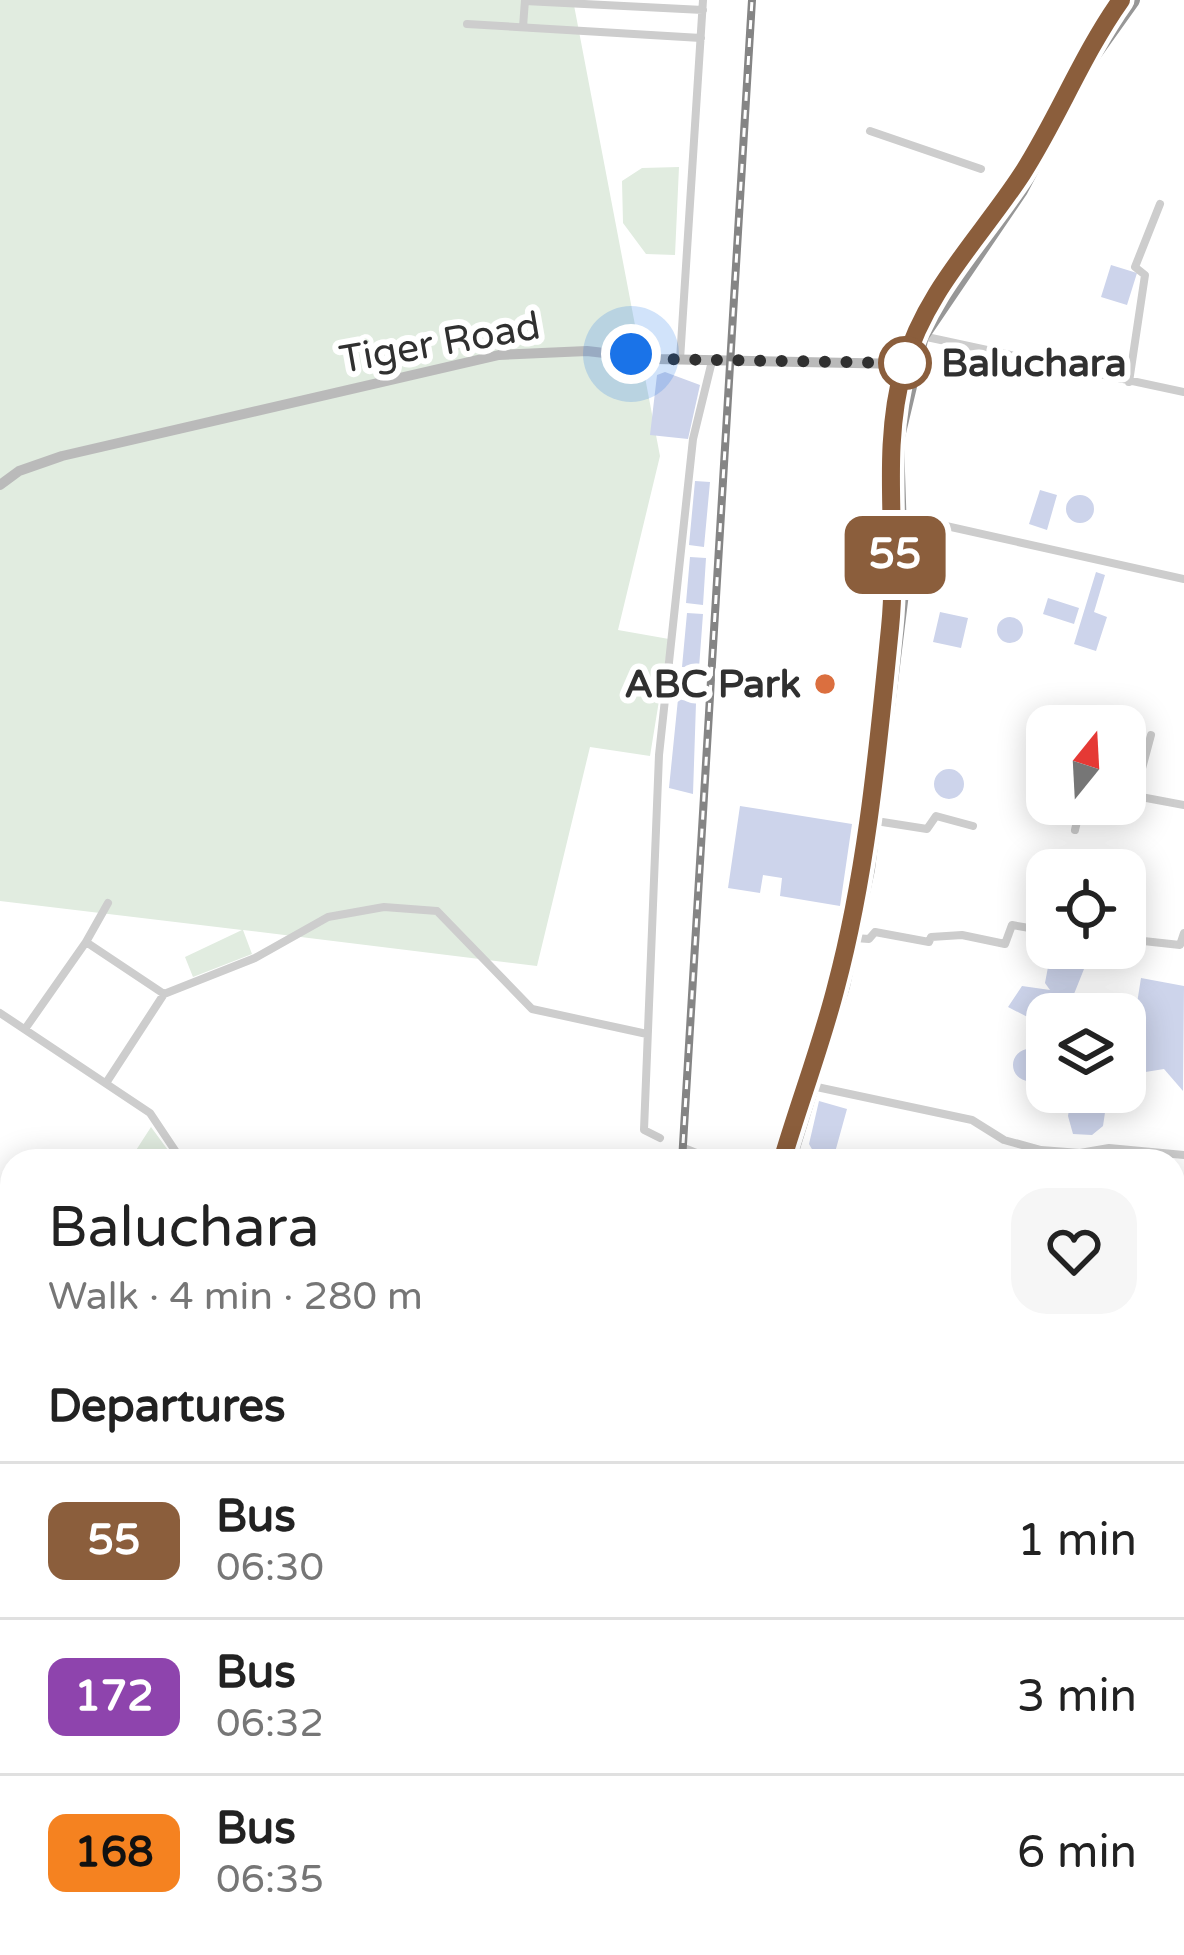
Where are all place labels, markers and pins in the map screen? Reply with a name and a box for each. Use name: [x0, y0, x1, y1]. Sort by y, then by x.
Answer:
marker: Baluchara: [880, 338, 930, 388]
place label: Baluchara: [941, 340, 1127, 387]
place label: ABC Park: [624, 661, 801, 708]
marker: ABC Park: [812, 671, 838, 697]

